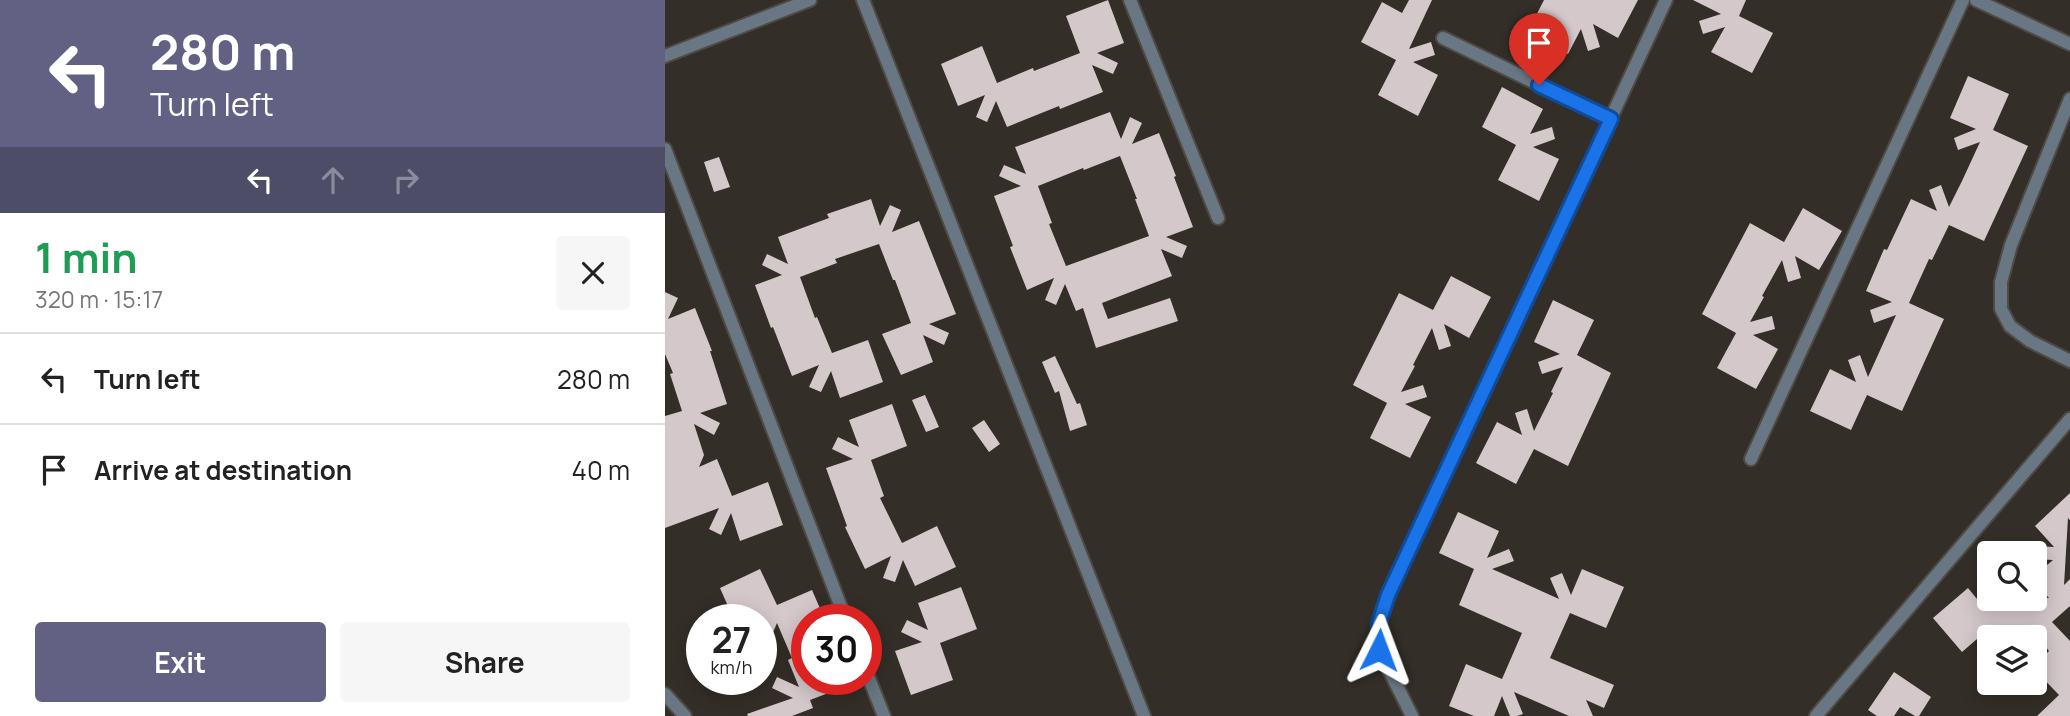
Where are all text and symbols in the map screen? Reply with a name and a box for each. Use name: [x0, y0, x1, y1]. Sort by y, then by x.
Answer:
pin: [1509, 13, 1569, 85]
text: 280 m: [150, 18, 295, 85]
icon: arrive: [1520, 24, 1558, 62]
icon: left: [35, 28, 126, 119]
text: Turn left: [150, 82, 274, 126]
icon: left: [241, 161, 279, 199]
icon: ahead: [314, 161, 352, 199]
icon: right: [387, 161, 425, 199]
text: 1 min: [35, 228, 138, 286]
button: close: [556, 236, 630, 310]
text: 320 m · 15:17: [35, 283, 163, 315]
icon: left: [35, 360, 73, 398]
text: Turn left: [94, 361, 201, 397]
text: 280 m: [557, 361, 630, 397]
icon: arrive: [35, 451, 73, 489]
text: Arrive at destination: [94, 452, 352, 488]
text: 40 m: [572, 452, 630, 488]
map controls: [1977, 541, 2047, 695]
button: search: [1977, 541, 2047, 611]
speed limit sign: 30: [791, 604, 882, 695]
position arrow: [1342, 613, 1416, 687]
text: 27: [712, 616, 751, 664]
button: Exit: [35, 622, 326, 702]
button: Share: [340, 622, 630, 702]
button: layers: [1977, 625, 2047, 695]
text: km/h: [711, 655, 752, 679]

